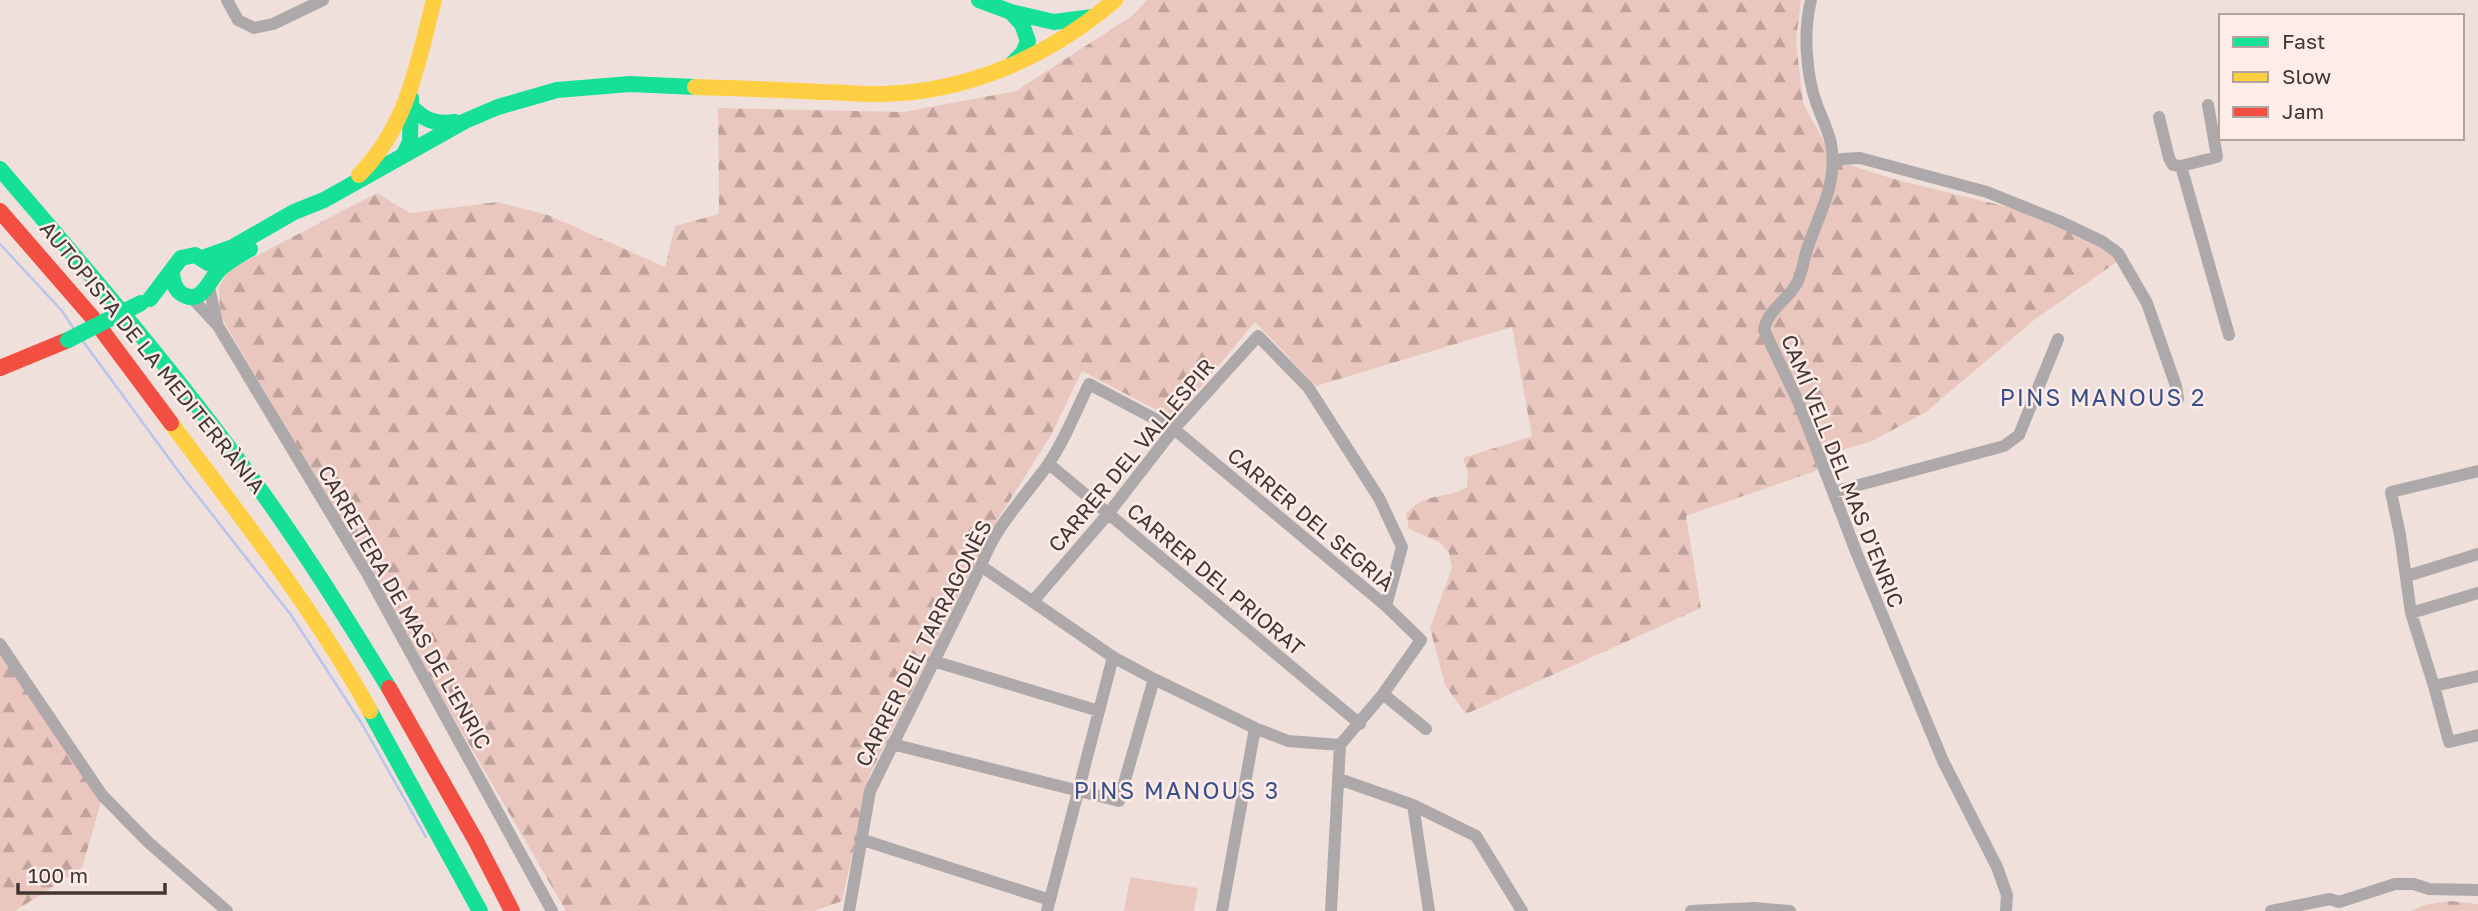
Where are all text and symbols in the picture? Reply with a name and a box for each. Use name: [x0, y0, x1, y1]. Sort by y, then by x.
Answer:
legend: [2219, 14, 2464, 140]
text: Fast: [2282, 28, 2325, 54]
text: Slow: [2282, 63, 2331, 89]
text: Jam: [2282, 98, 2324, 124]
street label: AUTOPISTA DE LA MEDITERRÀNIA: [35, 216, 271, 498]
street label: CAMÍ VELL DEL MAS D'ENRIC: [1776, 331, 1910, 611]
street label: CARRER DEL VALLESPIR: [1042, 353, 1220, 557]
district label: PINS MANOUS 2: [2000, 383, 2206, 411]
street label: CARRER DEL SEGRIÀ: [1222, 442, 1400, 596]
street label: CARRETERA DE MAS DE L'ENRIC: [313, 460, 497, 754]
street label: CARRER DEL PRIORAT: [1122, 497, 1310, 661]
street label: CARRER DEL TARRAGONÈS: [849, 515, 997, 771]
district label: PINS MANOUS 3: [1074, 776, 1280, 804]
scale bar: [18, 852, 164, 896]
text: 100 m: [28, 862, 88, 888]

